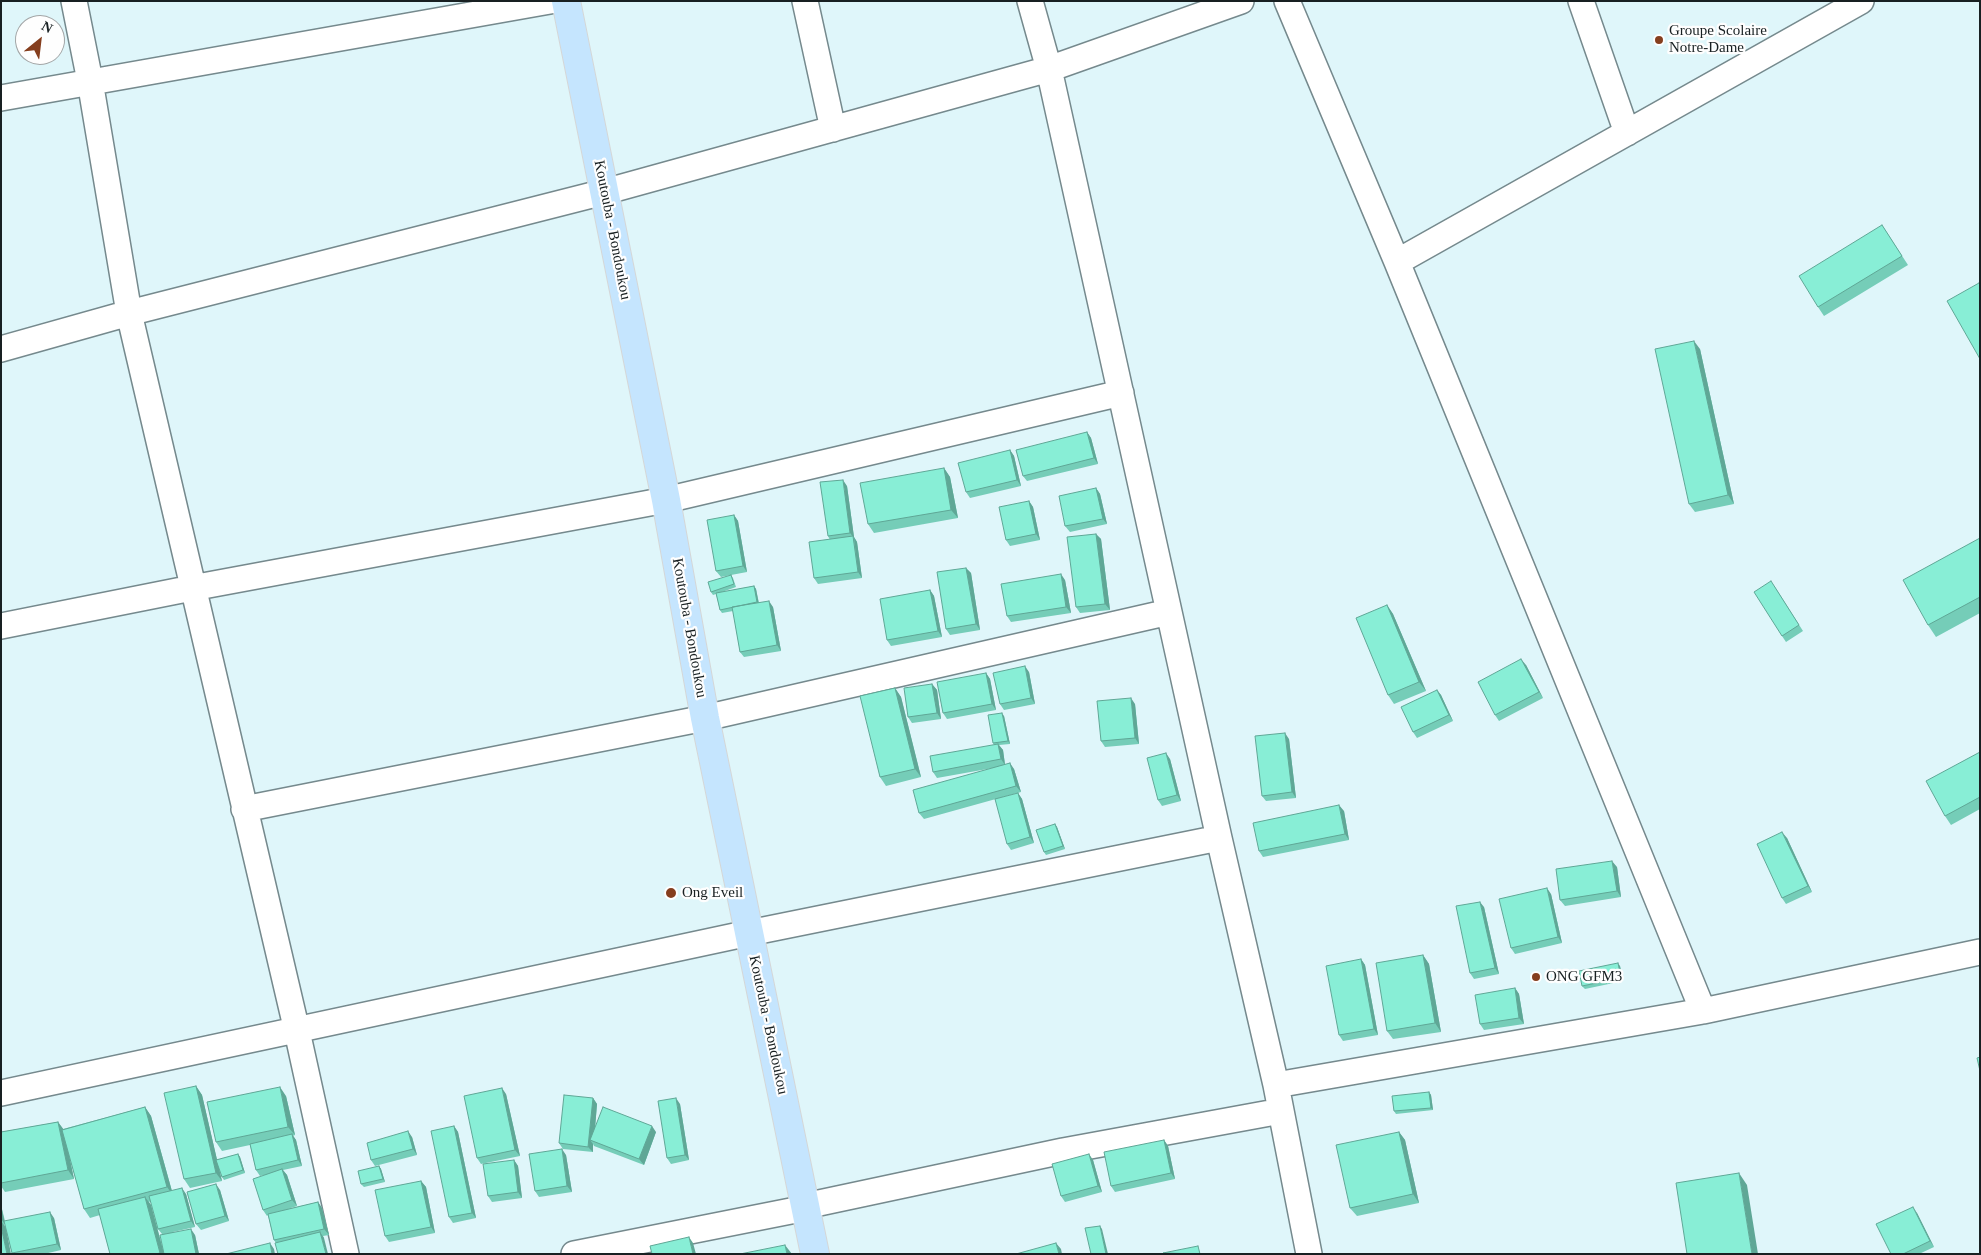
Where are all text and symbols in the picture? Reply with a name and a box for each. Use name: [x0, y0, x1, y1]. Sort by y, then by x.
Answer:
north arrow: [15, 15, 65, 65]
text: N: [39, 18, 55, 36]
place label: Groupe Scolaire Notre-Dame: [1669, 22, 1767, 57]
marker: Groupe Scolaire Notre-Dame: [1653, 34, 1665, 46]
street label: Koutouba - Bondoukou: [590, 159, 634, 301]
street label: Koutouba - Bondoukou: [668, 557, 710, 699]
place label: Ong Eveil: [682, 884, 743, 902]
marker: Ong Eveil: [664, 886, 678, 900]
street label: Koutouba - Bondoukou: [744, 954, 792, 1096]
place label: ONG GFM3: [1546, 968, 1622, 986]
marker: ONG GFM3: [1530, 971, 1542, 983]

